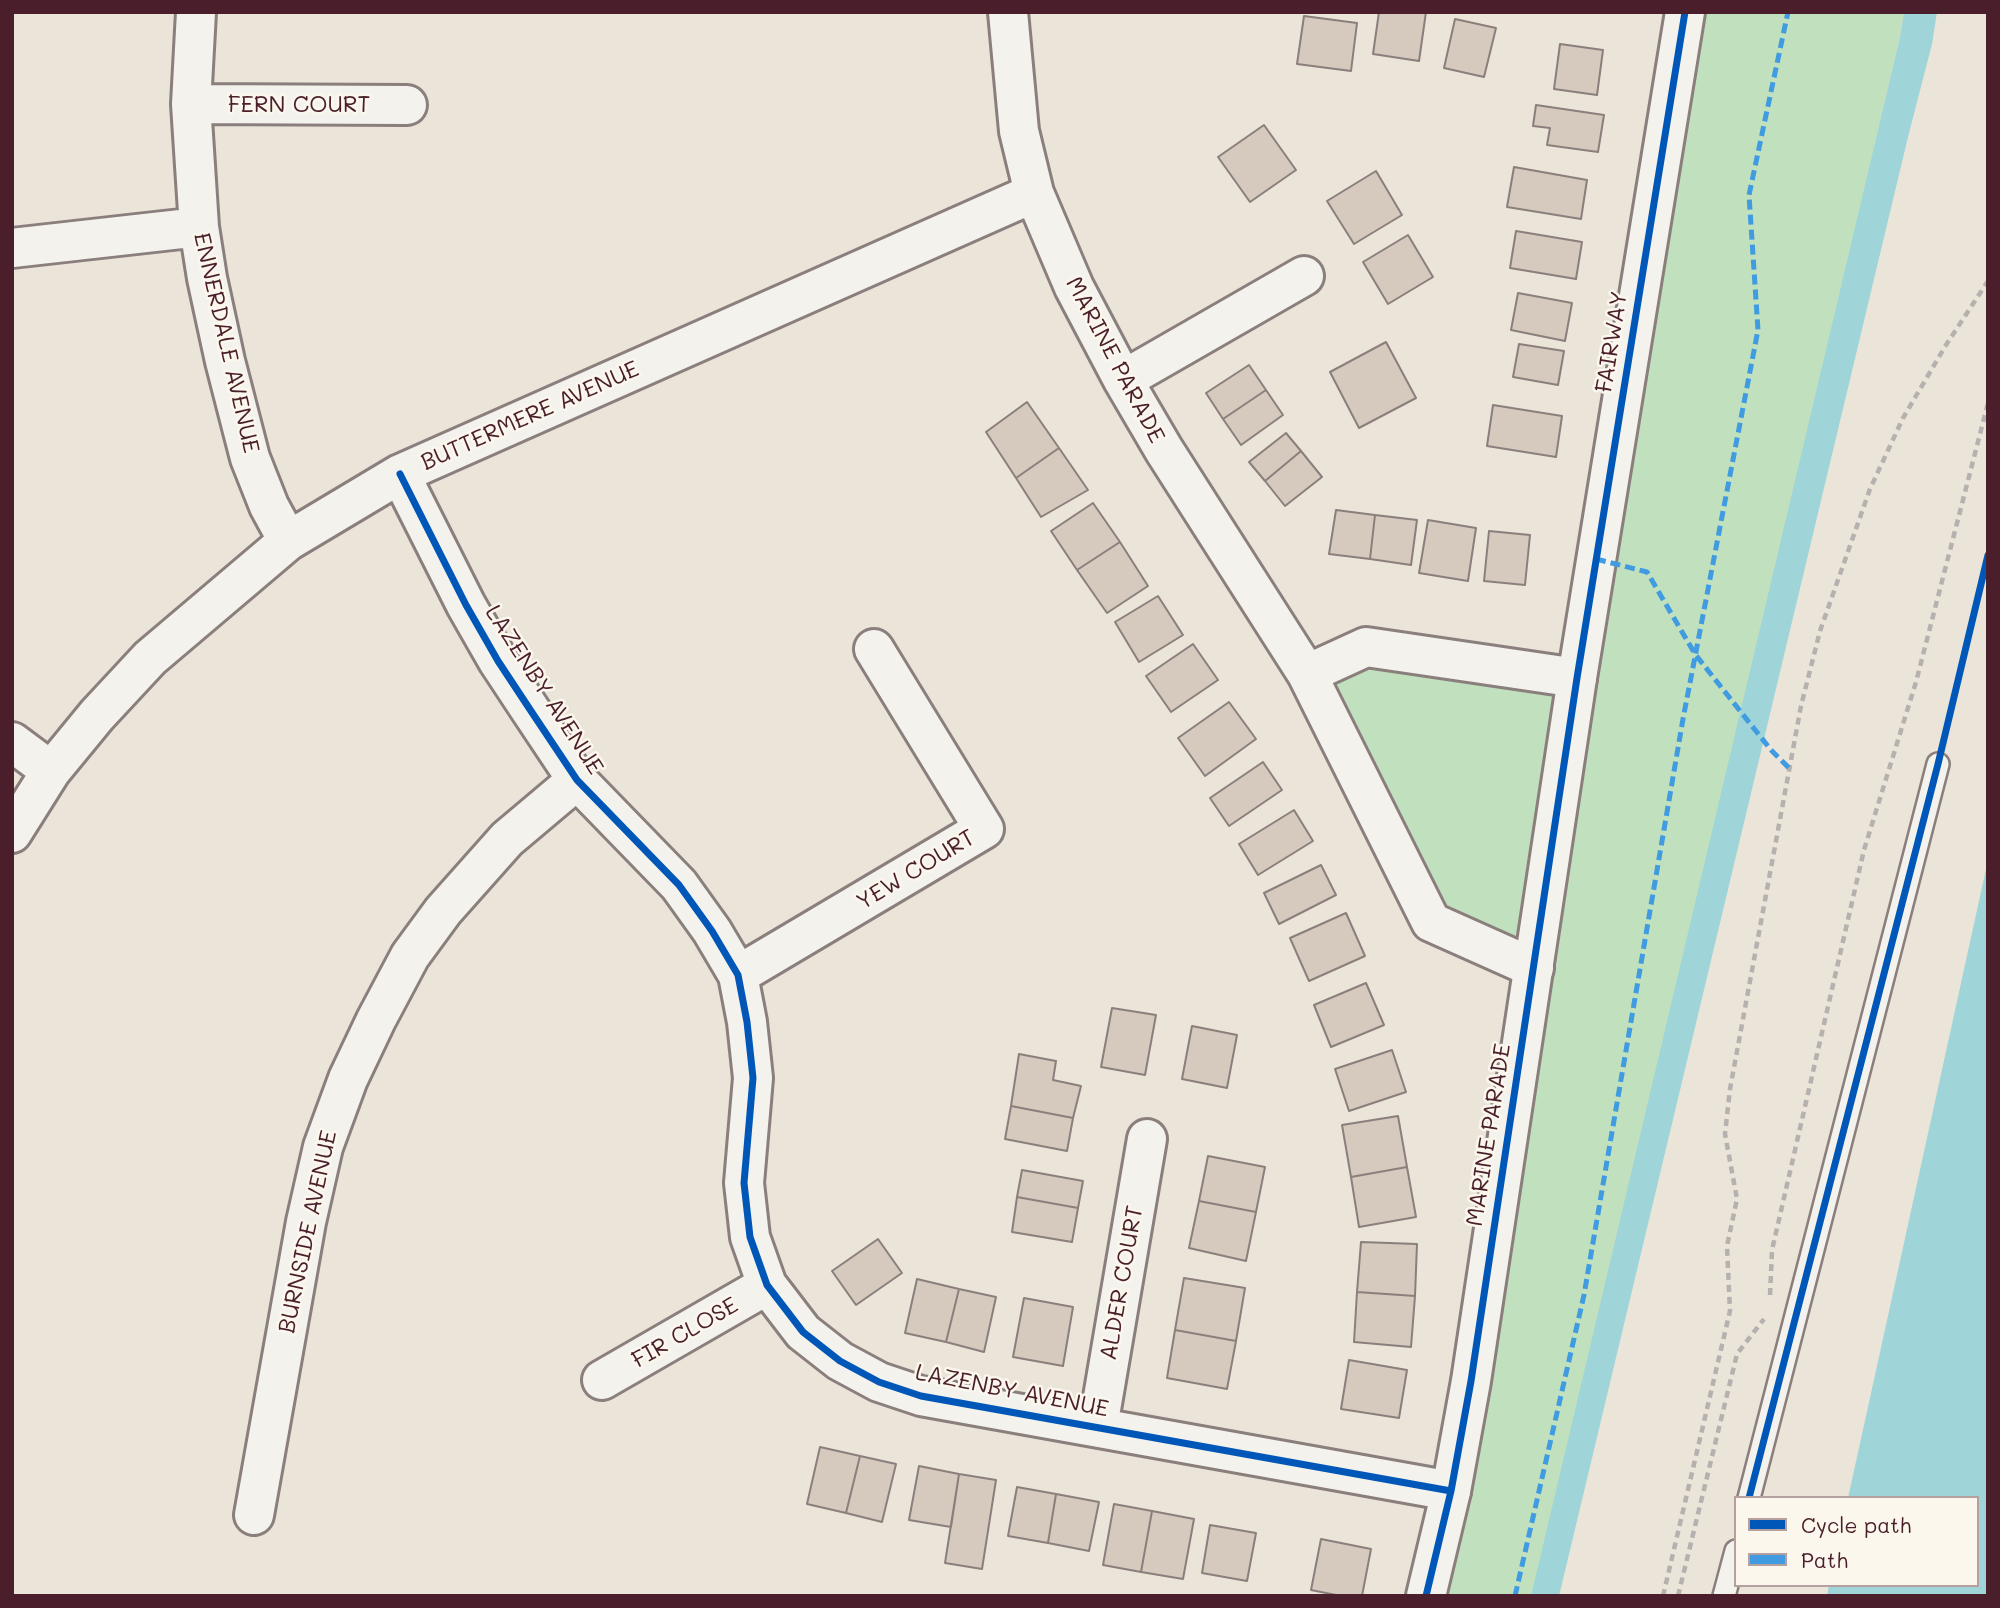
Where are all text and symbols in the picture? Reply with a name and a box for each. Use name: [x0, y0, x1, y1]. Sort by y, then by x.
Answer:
street label: FERN COURT: [228, 91, 370, 119]
street label: ENNERDALE AVENUE: [187, 230, 265, 456]
street label: MARINE PARADE: [1060, 272, 1170, 448]
street label: FAIRWAY: [1590, 289, 1634, 395]
street label: BUTTERMERE AVENUE: [417, 355, 643, 477]
street label: LAZENBY AVENUE: [479, 600, 609, 780]
street label: YEW COURT: [852, 824, 980, 916]
street label: MARINE PARADE: [1461, 1042, 1517, 1228]
street label: BURNSIDE AVENUE: [273, 1128, 343, 1336]
street label: ALDER COURT: [1095, 1203, 1149, 1363]
street label: FIR CLOSE: [627, 1292, 743, 1374]
street label: LAZENBY AVENUE: [913, 1359, 1111, 1423]
legend: [1734, 1496, 1979, 1587]
text: Cycle path: [1801, 1511, 1911, 1538]
text: Path: [1801, 1546, 1848, 1573]

